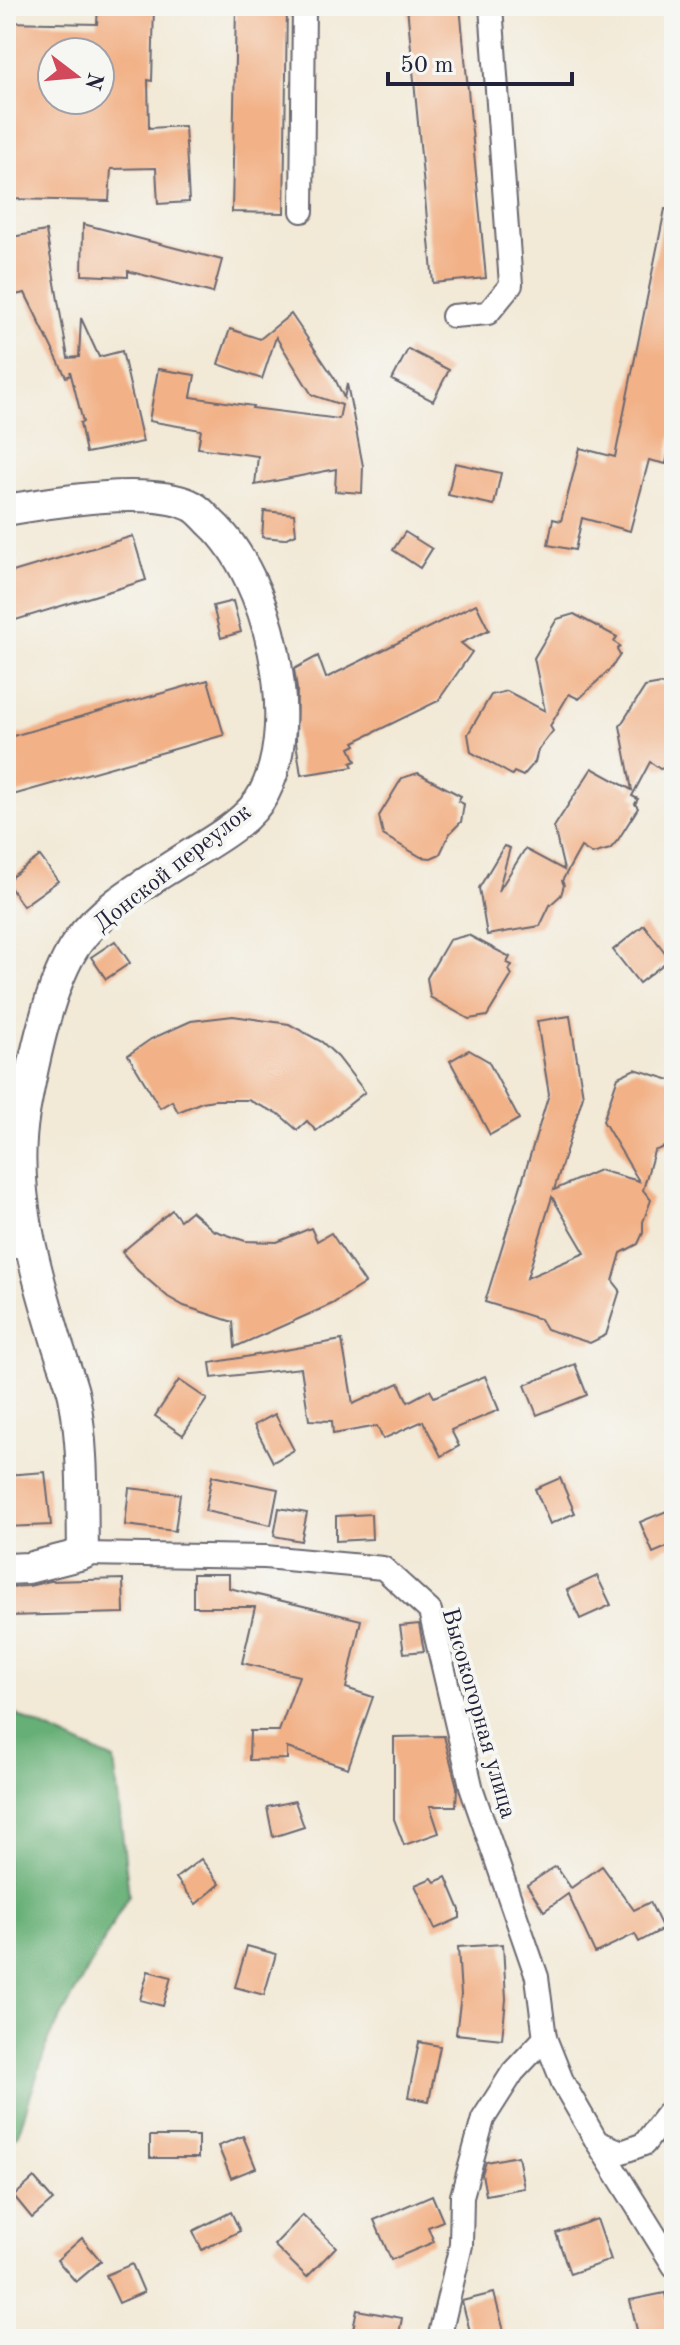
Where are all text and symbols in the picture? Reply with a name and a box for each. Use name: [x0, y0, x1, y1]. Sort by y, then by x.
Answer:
north arrow: [36, 36, 116, 116]
scale bar: [388, 36, 572, 86]
text: 50 m: [400, 54, 454, 78]
text: N: [80, 70, 106, 92]
street label: Донской переулок: [90, 800, 256, 937]
street label: Высокогорная улица: [437, 1606, 520, 1822]

